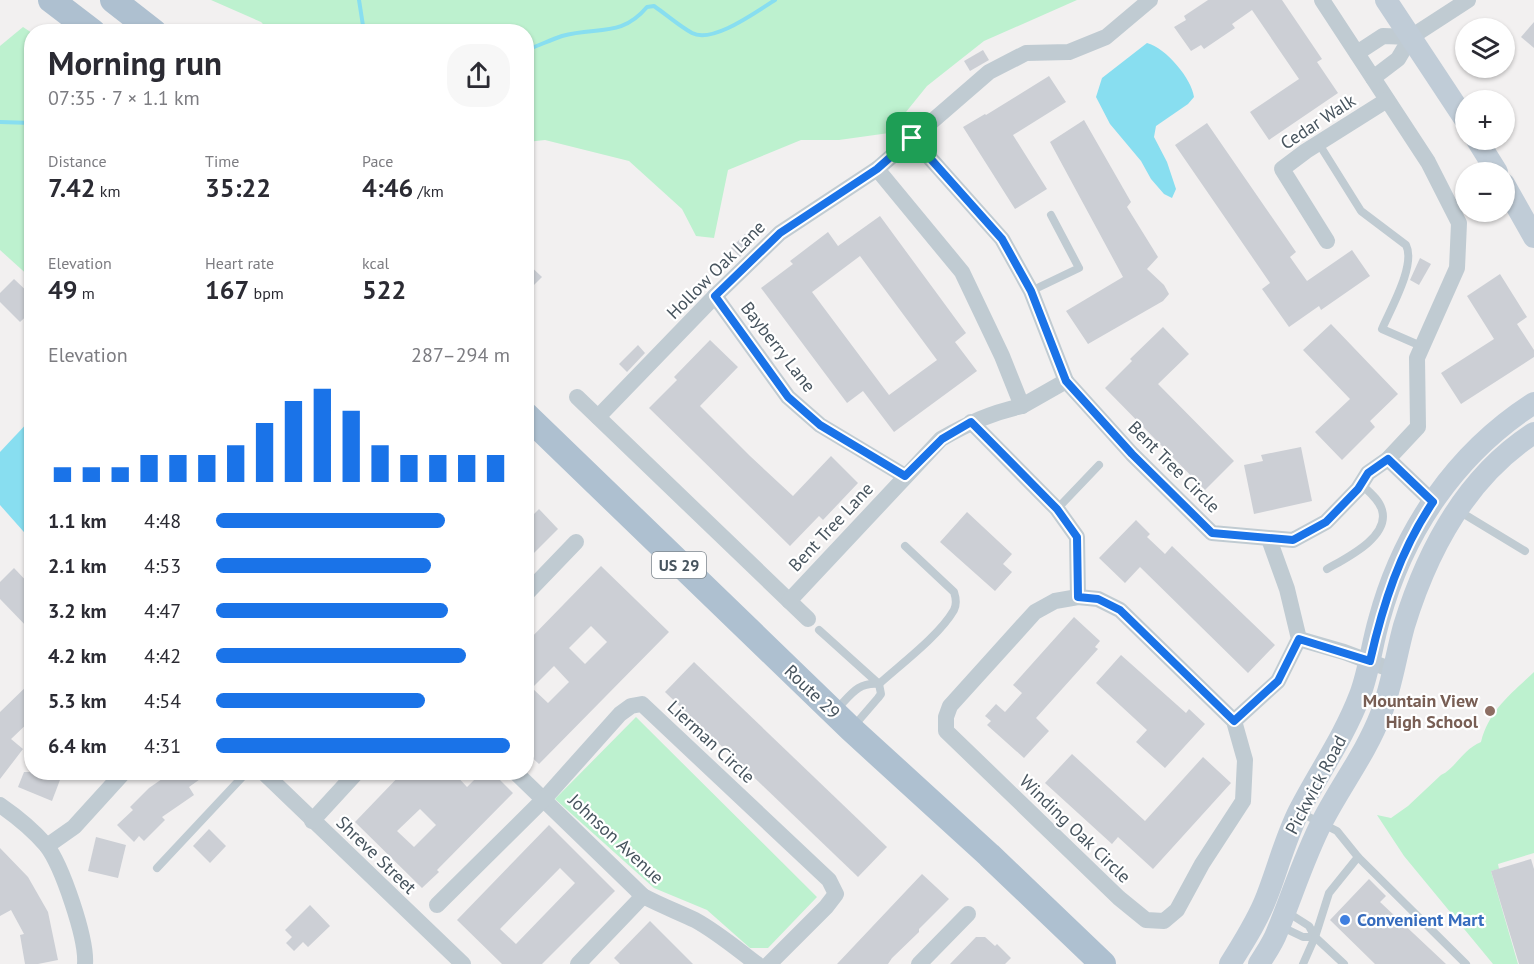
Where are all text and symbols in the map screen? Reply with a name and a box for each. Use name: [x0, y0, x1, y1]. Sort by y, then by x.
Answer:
map controls: [1455, 18, 1515, 222]
button: layers: [1455, 18, 1515, 78]
text: Morning run: [48, 41, 222, 84]
button: share: [447, 44, 510, 107]
text: 07:35 · 7 × 1.1 km: [48, 85, 200, 111]
street label: Cedar Walk: [1276, 89, 1360, 154]
button: +: [1455, 90, 1515, 150]
pin: [886, 112, 937, 163]
icon: arrive: [895, 121, 928, 154]
text: Distance: [48, 151, 107, 171]
text: Time: [205, 151, 239, 171]
text: Pace: [362, 151, 393, 171]
button: −: [1455, 162, 1515, 222]
text: 7.42: [48, 171, 96, 204]
text: 35:22: [205, 171, 271, 204]
text: 4:46: [362, 171, 413, 204]
text: km: [96, 181, 120, 201]
text: /km: [413, 181, 444, 201]
street label: Hollow Oak Lane: [661, 215, 770, 324]
text: Elevation: [48, 253, 112, 273]
text: Heart rate: [205, 253, 274, 273]
text: kcal: [362, 253, 389, 273]
text: 49: [48, 273, 77, 306]
text: 167: [205, 273, 249, 306]
text: 522: [362, 273, 406, 306]
text: m: [77, 283, 95, 303]
text: bpm: [249, 283, 284, 303]
street label: Bayberry Lane: [736, 297, 821, 396]
text: Elevation: [48, 342, 128, 368]
text: 287–294 m: [411, 342, 510, 368]
street label: Bent Tree Circle: [1124, 416, 1225, 517]
street label: Bent Tree Lane: [783, 477, 878, 576]
text: 1.1 km: [48, 508, 107, 534]
text: 4:48: [144, 508, 181, 534]
road number: US 29: [652, 552, 706, 578]
text: 2.1 km: [48, 553, 107, 579]
text: 4:53: [144, 553, 181, 579]
text: 3.2 km: [48, 598, 107, 624]
text: 4:47: [144, 598, 181, 624]
text: 4.2 km: [48, 643, 107, 669]
text: 4:42: [144, 643, 181, 669]
street label: Route 29: [780, 660, 845, 724]
text: 5.3 km: [48, 688, 107, 714]
text: 4:54: [144, 688, 181, 714]
place label: Mountain View High School: [1363, 689, 1479, 733]
street label: Lierman Circle: [663, 695, 760, 788]
marker: Mountain View High School: [1483, 704, 1497, 718]
street label: Pickwick Road: [1280, 731, 1351, 838]
text: 6.4 km: [48, 733, 107, 759]
text: 4:31: [144, 733, 181, 759]
street label: Winding Oak Circle: [1015, 770, 1136, 888]
street label: Johnson Avenue: [563, 788, 669, 889]
street label: Shreve Street: [331, 811, 421, 899]
place label: Convenient Mart: [1357, 908, 1485, 931]
marker: Convenient Mart: [1338, 913, 1352, 927]

